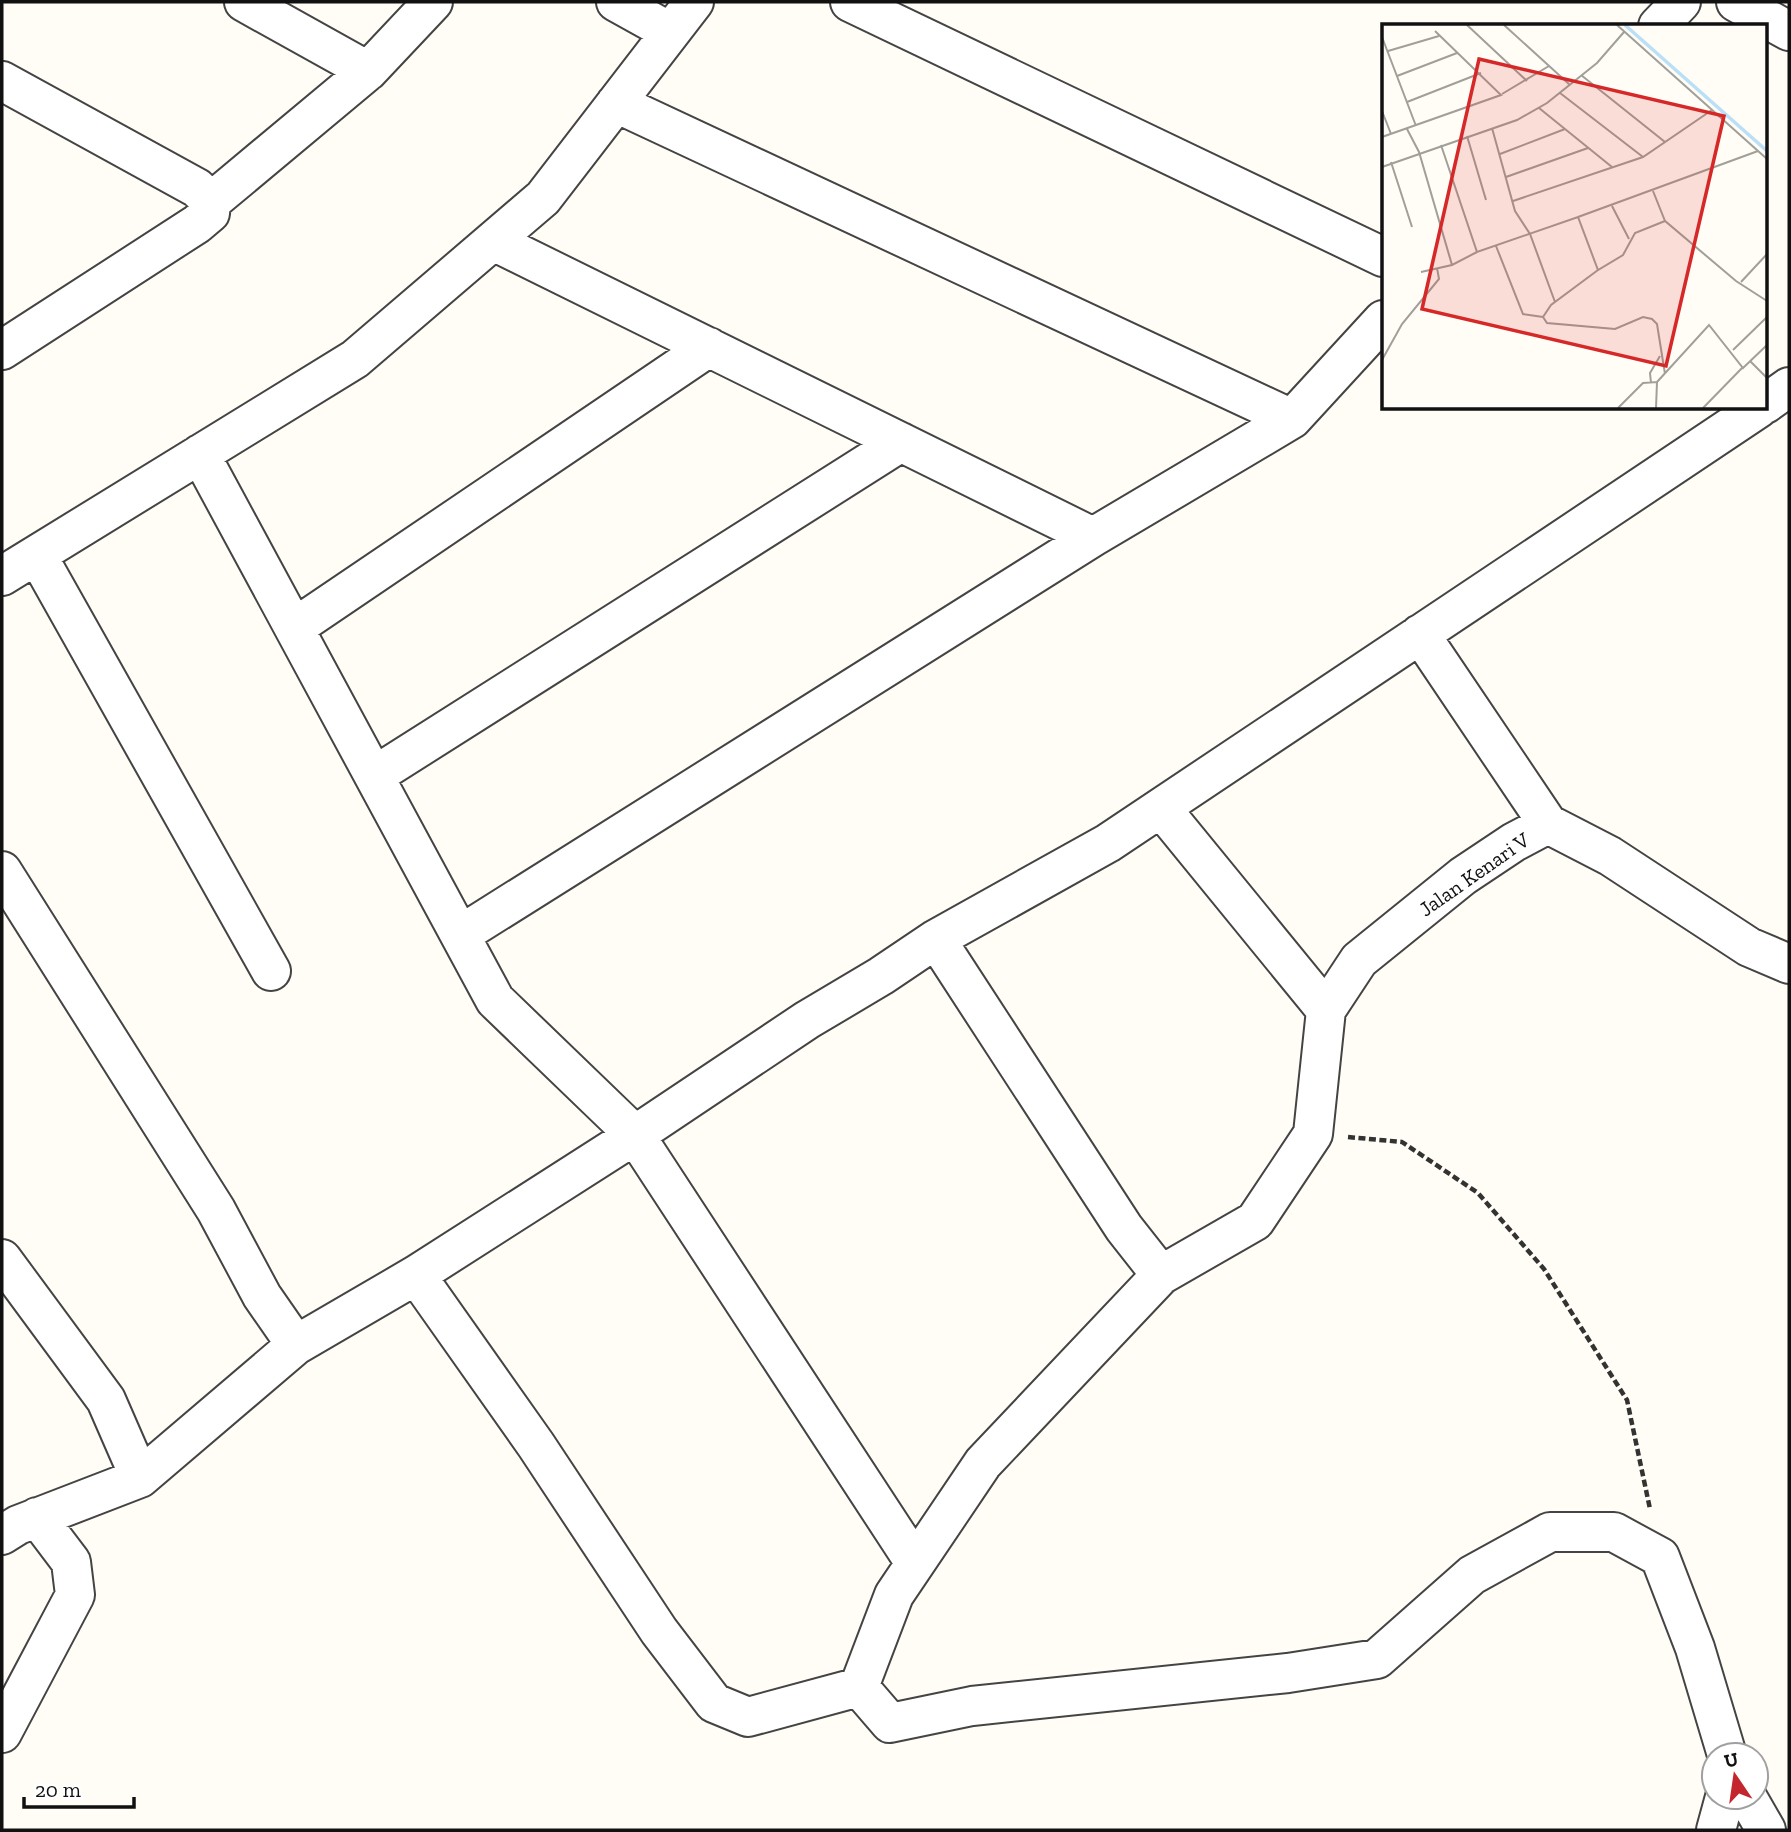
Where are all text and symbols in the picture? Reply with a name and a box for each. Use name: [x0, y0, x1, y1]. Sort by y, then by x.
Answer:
inset map: [1382, 24, 1766, 410]
street label: Jalan Kenari V: [1414, 826, 1534, 921]
north arrow: [1700, 1741, 1770, 1811]
text: U: [1722, 1747, 1741, 1773]
scale bar: [24, 1766, 135, 1810]
text: 20 m: [35, 1777, 81, 1802]

